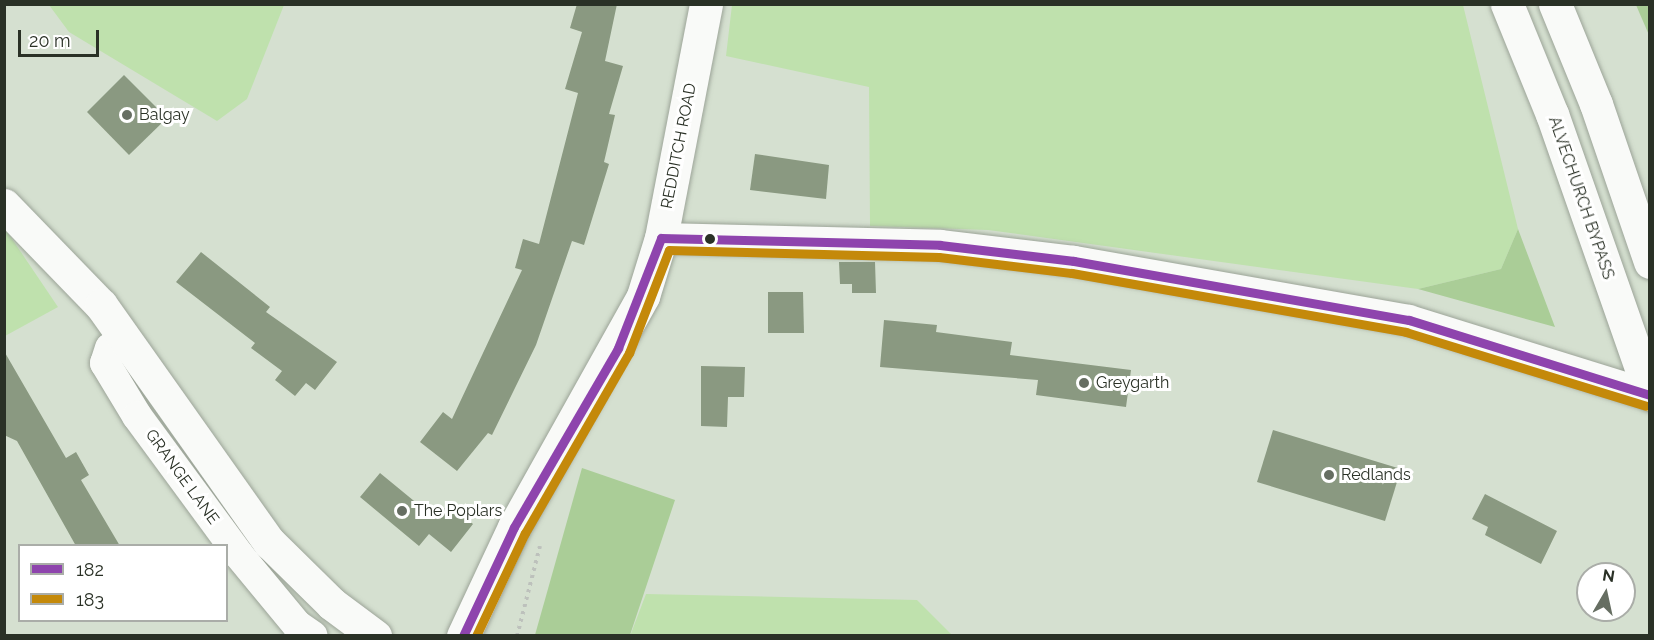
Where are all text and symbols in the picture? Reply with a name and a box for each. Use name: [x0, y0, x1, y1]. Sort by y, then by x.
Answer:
scale bar: [21, 18, 102, 56]
text: 20 m: [29, 30, 71, 51]
street label: REDDITCH ROAD: [657, 82, 701, 210]
place label: Balgay: [139, 105, 190, 125]
marker: Balgay: [120, 108, 134, 122]
street label: ALVECHURCH BYPASS: [1544, 114, 1618, 282]
unlabelled marker: [704, 233, 716, 245]
place label: Greygarth: [1096, 373, 1169, 393]
marker: Greygarth: [1077, 376, 1091, 390]
street label: GRANGE LANE: [141, 426, 223, 528]
place label: Redlands: [1341, 465, 1411, 485]
marker: Redlands: [1322, 468, 1336, 482]
place label: The Poplars: [414, 501, 502, 521]
marker: The Poplars: [395, 504, 409, 518]
legend: [18, 544, 228, 622]
text: 182: [76, 559, 104, 580]
north arrow: [1576, 562, 1636, 622]
text: N: [1601, 565, 1616, 586]
text: 183: [76, 589, 104, 610]

